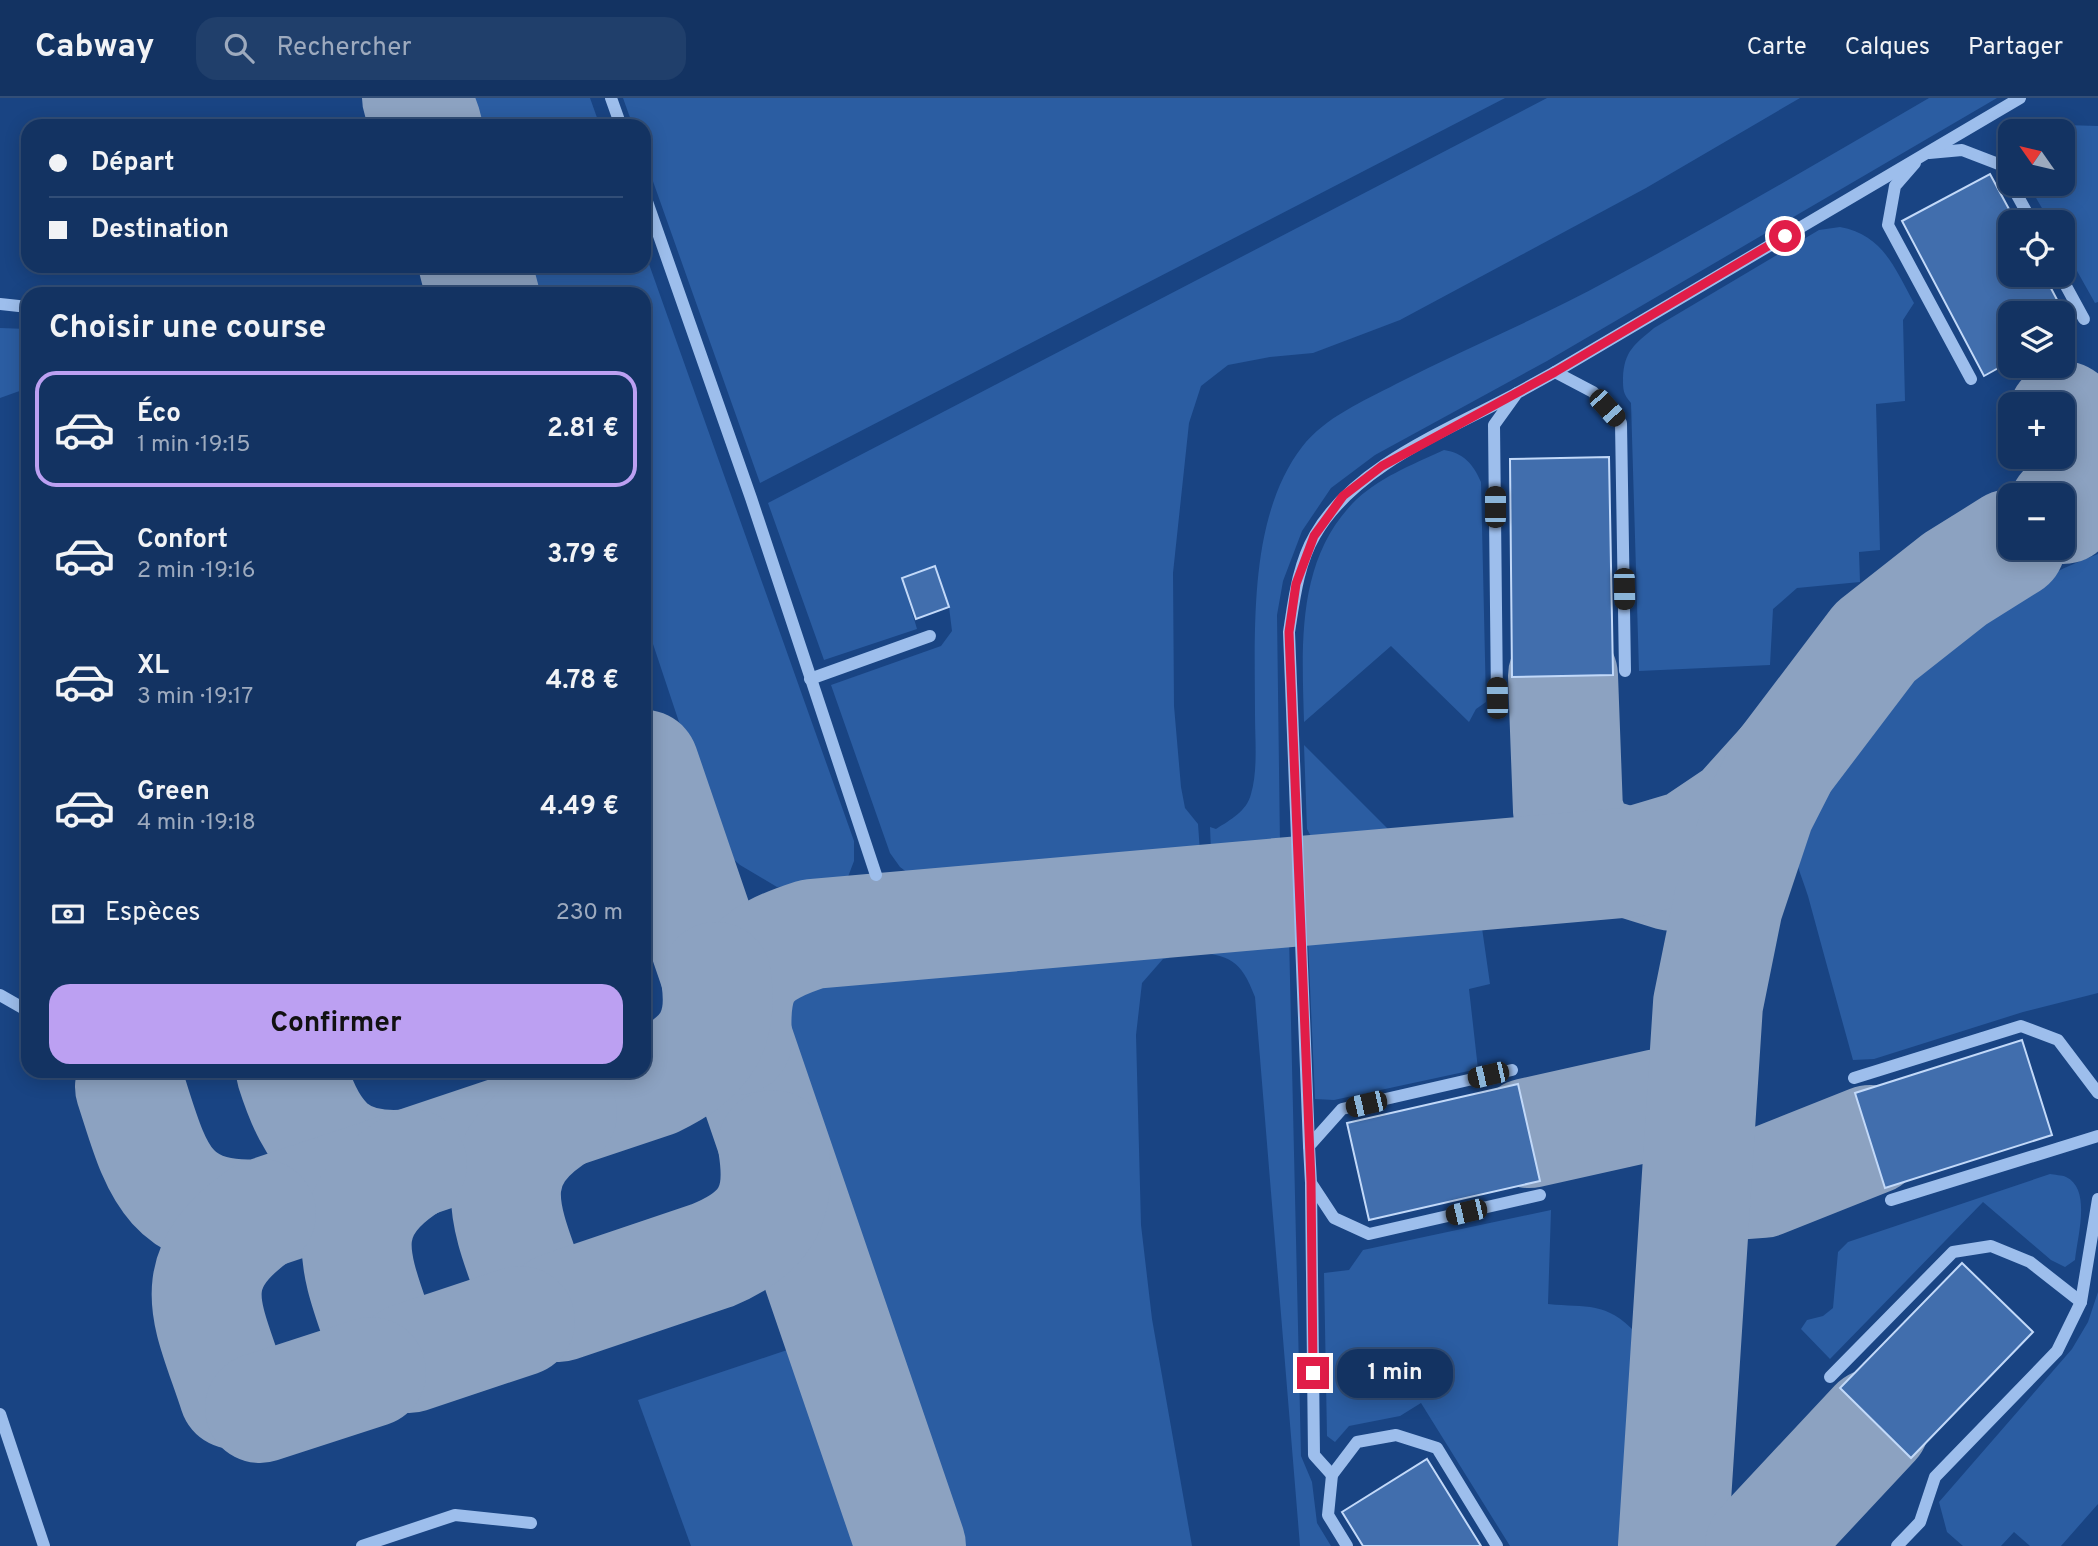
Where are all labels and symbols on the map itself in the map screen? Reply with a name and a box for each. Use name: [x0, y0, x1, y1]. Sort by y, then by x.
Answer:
north arrow: [1998, 119, 2076, 196]
route start: [1769, 220, 1801, 252]
car: [1586, 385, 1629, 431]
car: [1485, 486, 1506, 528]
car: [1614, 568, 1635, 610]
car: [1487, 677, 1508, 719]
car: [1466, 1060, 1511, 1090]
car: [1344, 1089, 1389, 1119]
car: [1444, 1197, 1489, 1227]
callout: 1 min: [1338, 1348, 1453, 1398]
route end: [1297, 1357, 1329, 1389]

